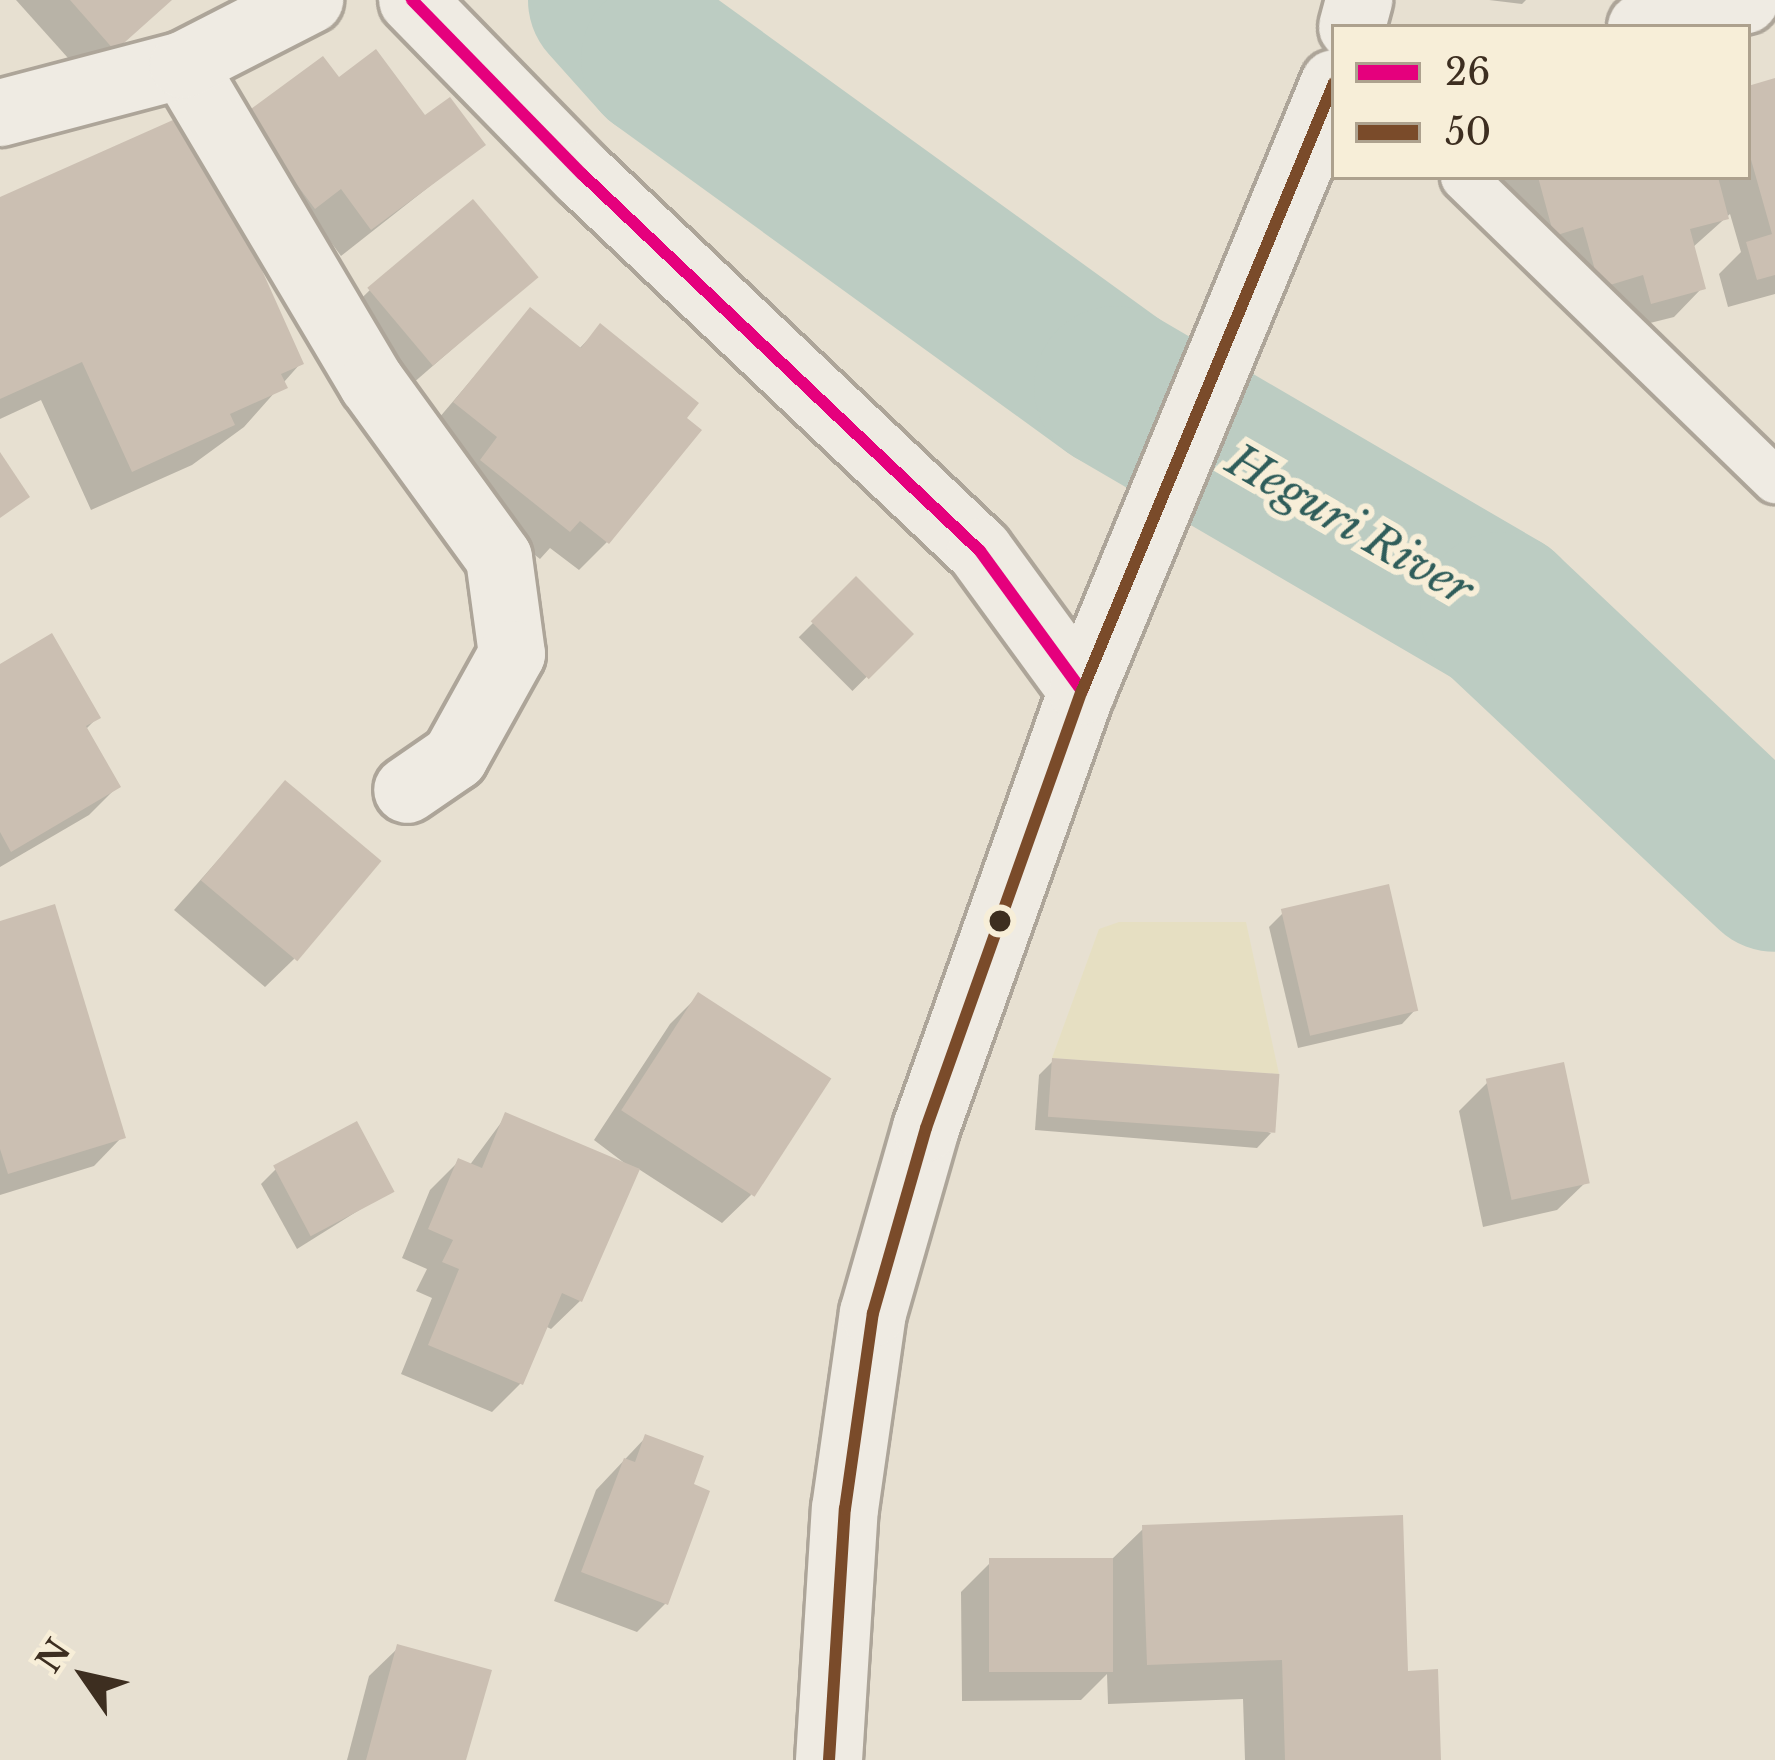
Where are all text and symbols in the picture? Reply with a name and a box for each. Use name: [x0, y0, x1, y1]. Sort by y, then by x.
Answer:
legend: [1331, 24, 1751, 180]
text: 26: [1445, 50, 1490, 95]
text: 50: [1445, 110, 1491, 155]
water label: Heguri River: [1217, 433, 1483, 617]
unlabelled marker: [989, 910, 1011, 932]
north arrow: [24, 1616, 144, 1736]
text: N: [28, 1631, 79, 1680]

